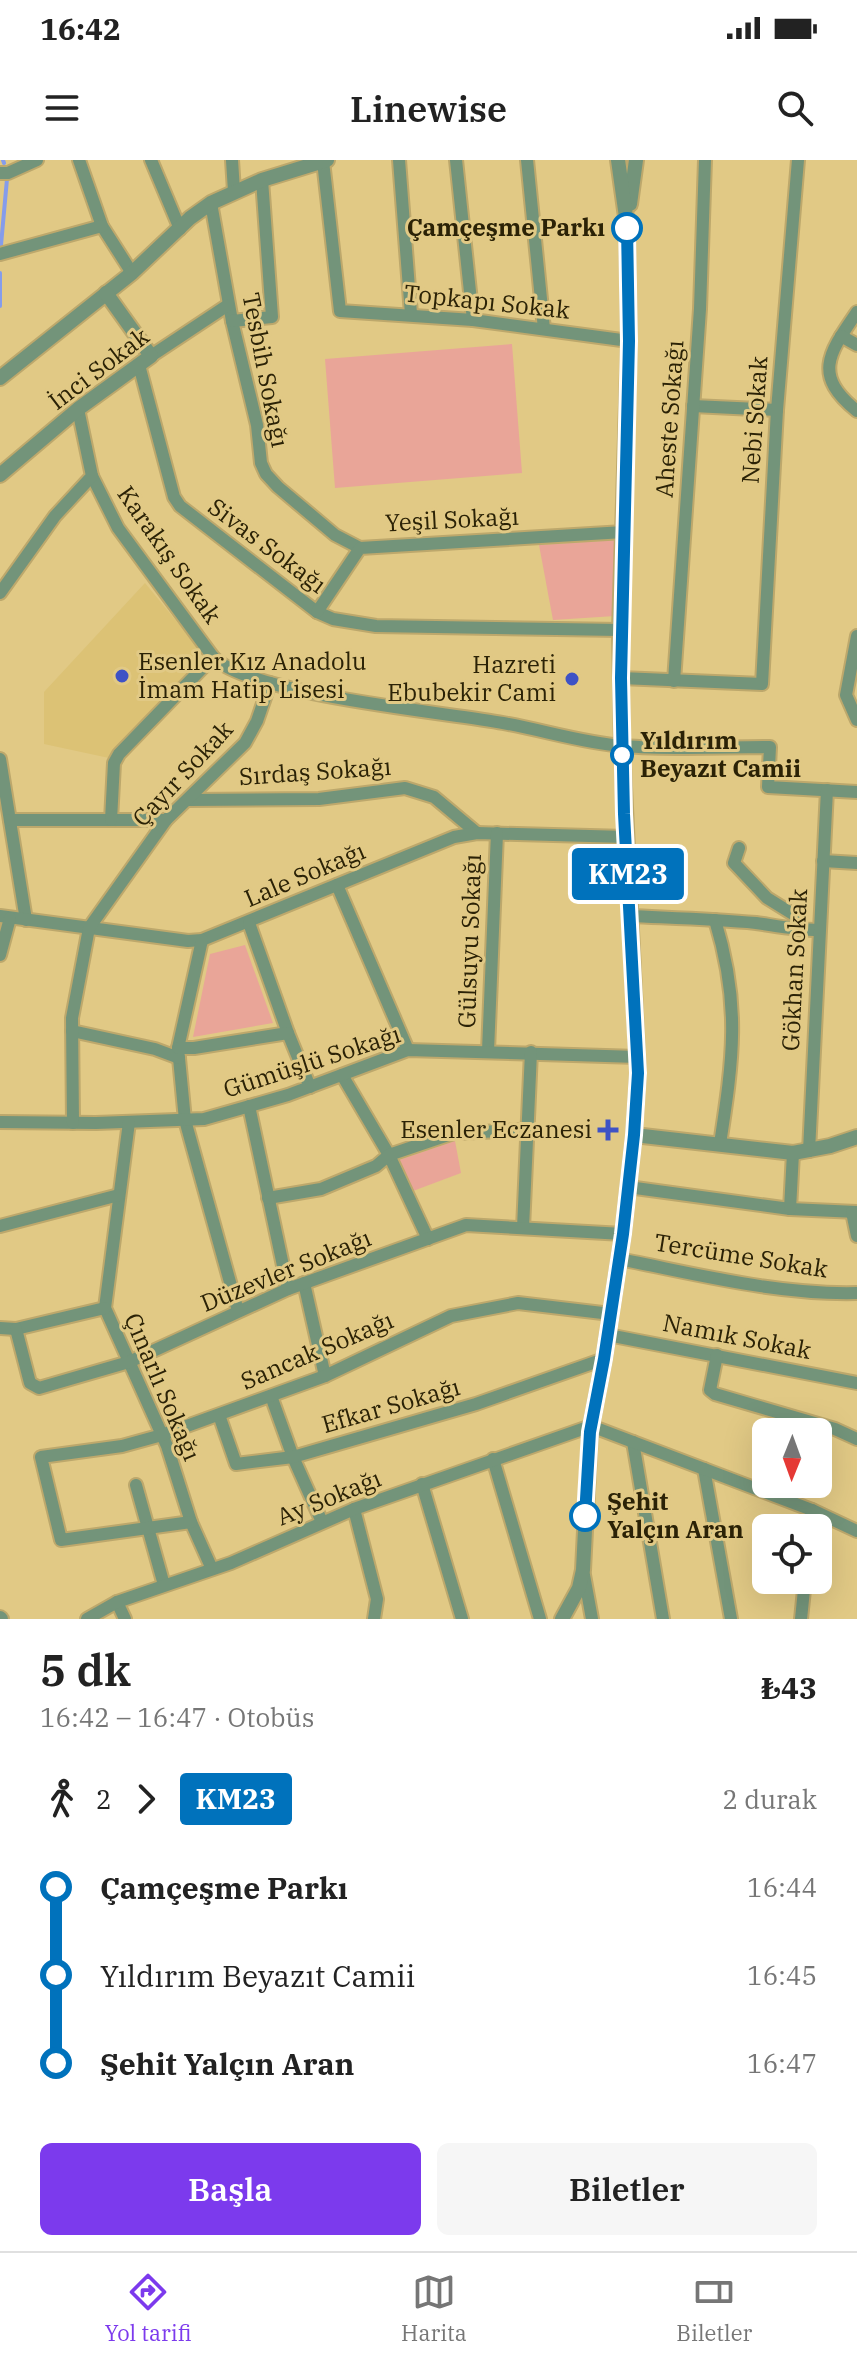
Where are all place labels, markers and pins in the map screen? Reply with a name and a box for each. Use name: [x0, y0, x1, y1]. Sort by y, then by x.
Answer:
place label: Çamçeşme Parkı: [407, 211, 605, 243]
marker: Çamçeşme Parkı: [612, 213, 642, 243]
place label: Esenler Kız Anadolu İmam Hatip Lisesi: [138, 645, 367, 705]
place label: Hazreti Ebubekir Cami: [387, 648, 556, 708]
marker: Esenler Kız Anadolu İmam Hatip Lisesi: [113, 667, 131, 685]
marker: Hazreti Ebubekir Cami: [563, 670, 581, 688]
place label: Yıldırım Beyazıt Camii: [640, 724, 801, 784]
marker: Yıldırım Beyazıt Camii: [611, 744, 633, 766]
place label: Esenler Eczanesi: [400, 1113, 592, 1145]
marker: Esenler Eczanesi: [599, 1121, 617, 1139]
place label: Şehit Yalçın Aran: [607, 1485, 744, 1545]
marker: Şehit Yalçın Aran: [570, 1501, 600, 1531]

